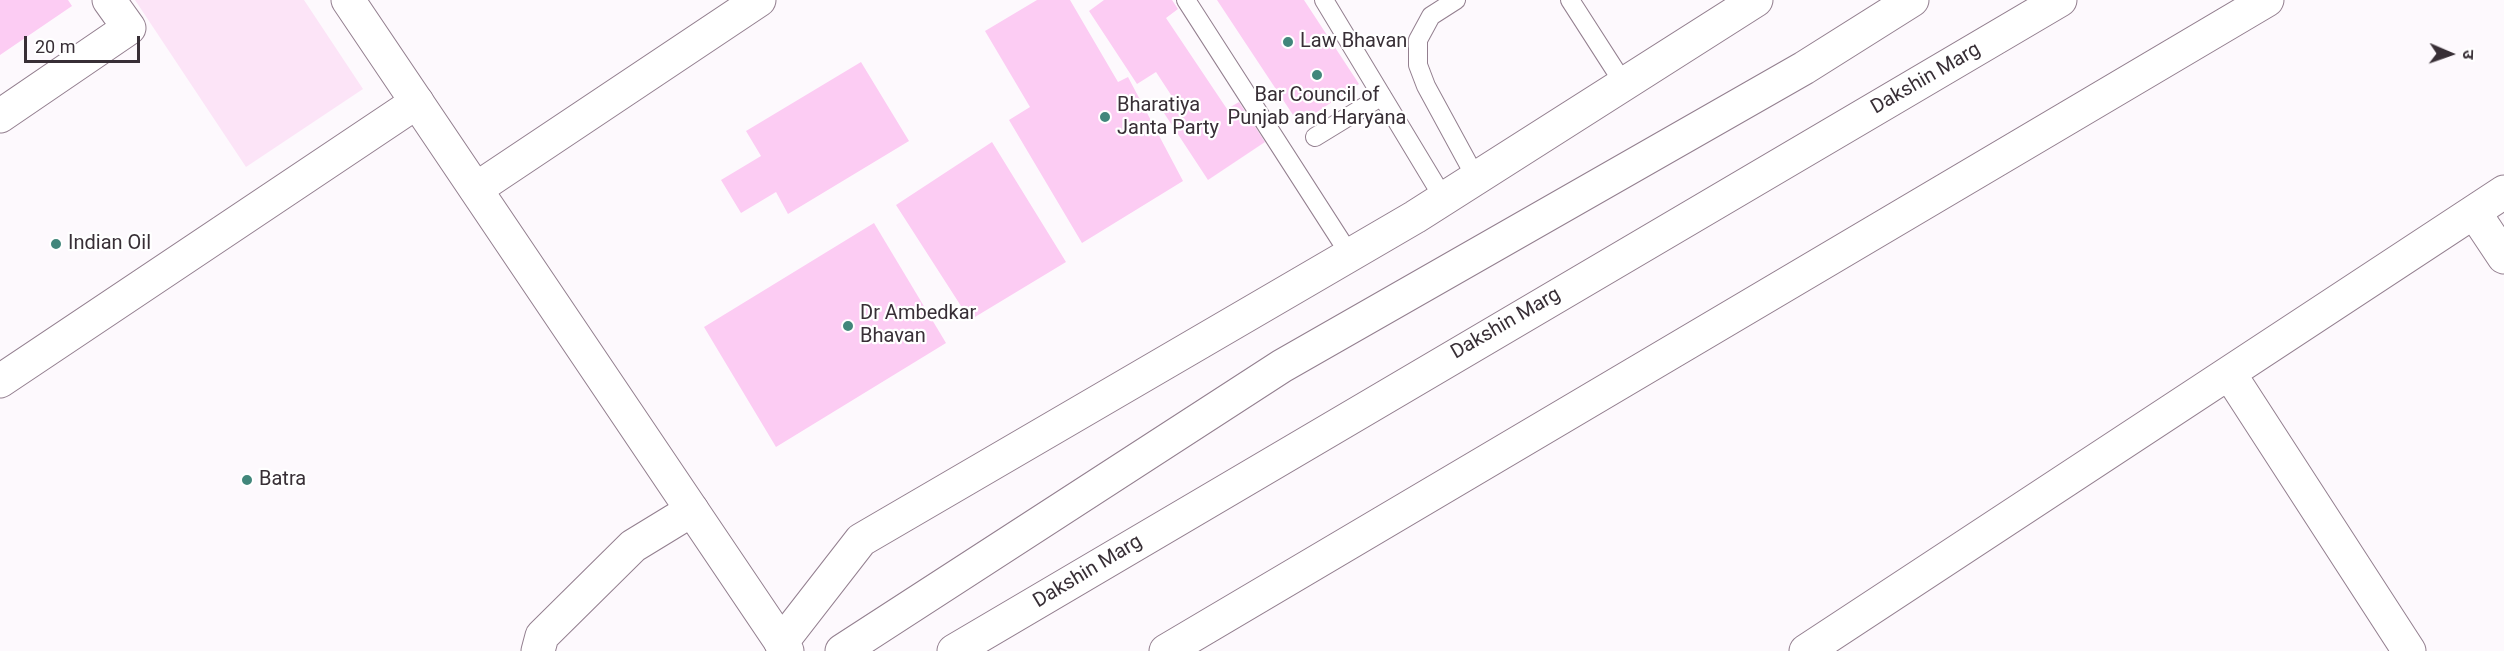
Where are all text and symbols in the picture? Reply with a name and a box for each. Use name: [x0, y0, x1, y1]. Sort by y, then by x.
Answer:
scale bar: [27, 24, 142, 62]
north arrow: [2420, 24, 2480, 84]
place label: Law Bhavan: [1300, 30, 1407, 54]
marker: Law Bhavan: [1281, 35, 1295, 49]
text: 20 m: [35, 36, 75, 57]
street label: Dakshin Marg: [1867, 38, 1985, 120]
text: उ: [2459, 50, 2478, 60]
marker: Bar Council of Punjab and Haryana: [1310, 68, 1324, 82]
place label: Bar Council of Punjab and Haryana: [1228, 84, 1406, 131]
place label: Bharatiya Janta Party: [1117, 94, 1219, 141]
marker: Bharatiya Janta Party: [1098, 110, 1112, 124]
place label: Indian Oil: [68, 232, 151, 256]
marker: Indian Oil: [49, 237, 63, 251]
street label: Dakshin Marg: [1447, 283, 1565, 365]
place label: Dr Ambedkar Bhavan: [860, 302, 976, 349]
marker: Dr Ambedkar Bhavan: [841, 319, 855, 333]
place label: Batra: [259, 468, 306, 492]
marker: Batra: [240, 473, 254, 487]
street label: Dakshin Marg: [1029, 530, 1147, 614]

